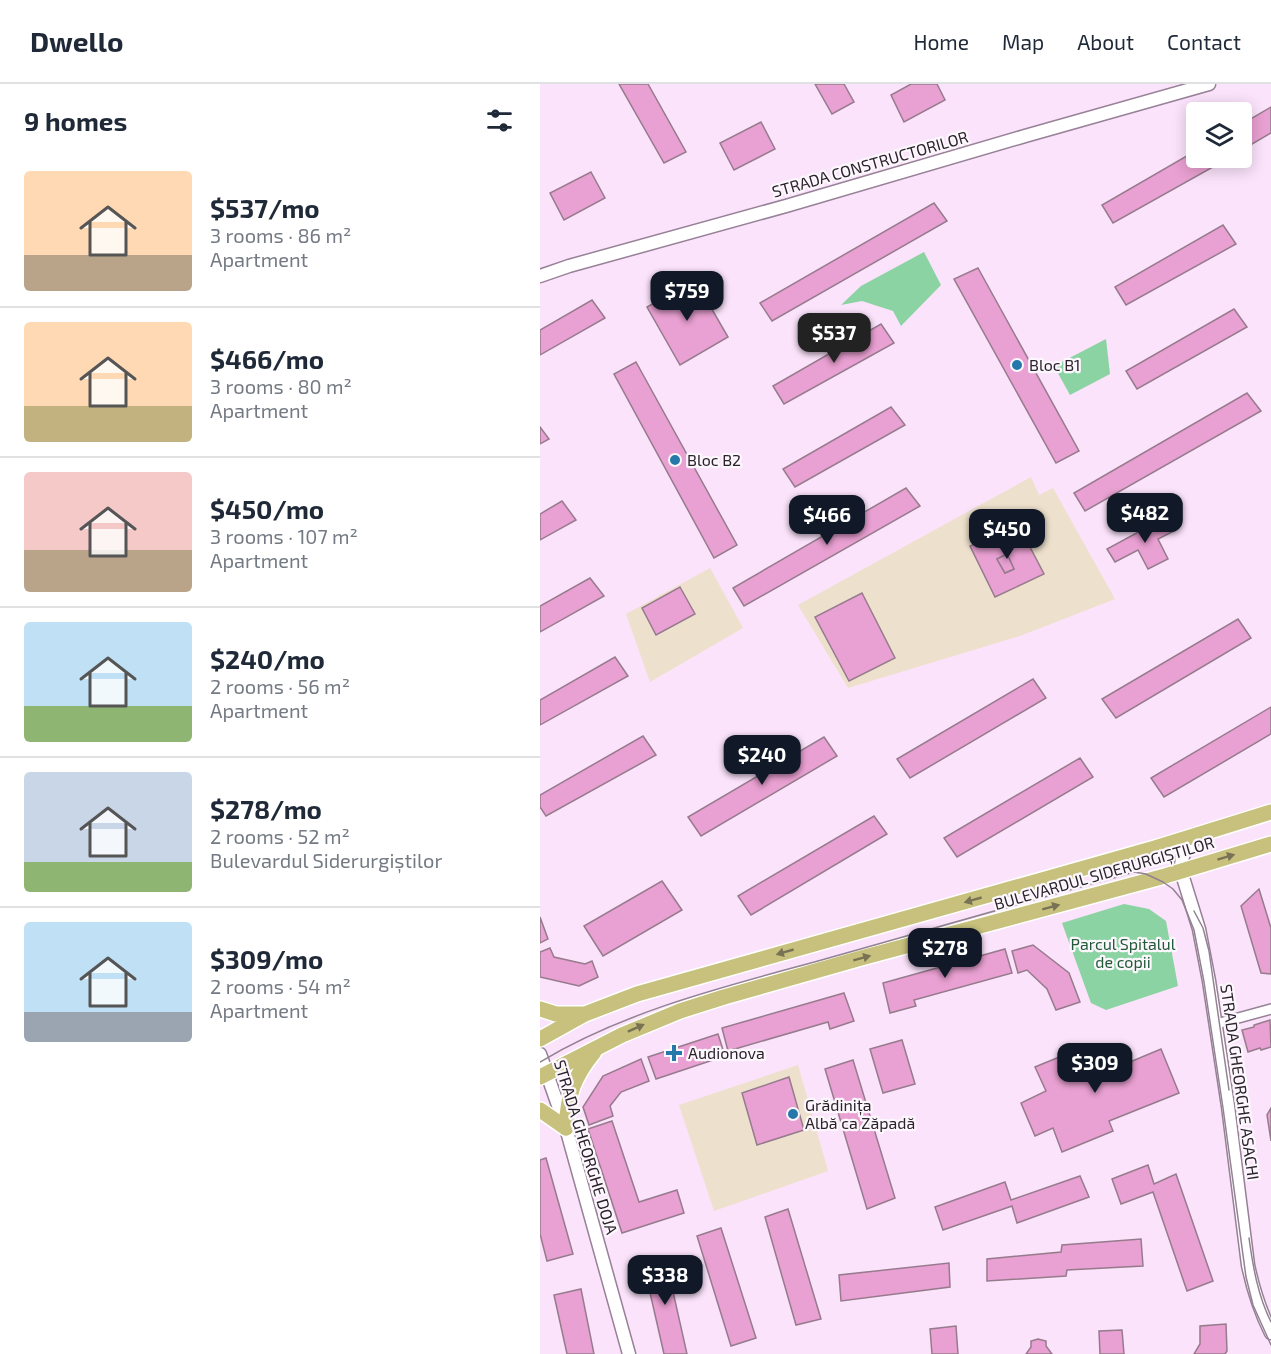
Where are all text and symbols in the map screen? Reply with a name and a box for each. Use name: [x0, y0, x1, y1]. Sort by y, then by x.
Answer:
text: Dwello: [30, 24, 123, 58]
text: Home: [913, 29, 969, 54]
text: Map: [1002, 29, 1044, 54]
text: About: [1077, 29, 1134, 54]
text: Contact: [1167, 29, 1241, 54]
map controls: [1186, 102, 1252, 168]
button: layers: [1186, 102, 1252, 168]
icon: filters: [483, 104, 516, 137]
text: 9 homes: [24, 105, 127, 136]
street label: STRADA CONSTRUCTORILOR: [770, 126, 970, 201]
text: $537/mo: [210, 192, 320, 223]
icon: home: [72, 195, 144, 267]
text: 3 rooms · 86 m²: [210, 223, 351, 247]
text: Apartment: [210, 247, 308, 271]
pin: $759: [651, 271, 723, 322]
text: $759: [665, 278, 710, 302]
pin: $537: [798, 313, 870, 364]
text: $537: [812, 320, 856, 344]
text: $466/mo: [210, 343, 324, 374]
icon: home: [72, 346, 144, 418]
place label: Bloc B1: [1029, 355, 1080, 374]
marker: Bloc B1: [1010, 358, 1024, 372]
text: 3 rooms · 80 m²: [210, 374, 352, 398]
text: Apartment: [210, 398, 308, 422]
place label: Bloc B2: [687, 450, 741, 469]
marker: Bloc B2: [668, 453, 682, 467]
text: $450/mo: [210, 493, 324, 524]
pin: $482: [1109, 493, 1181, 544]
pin: $466: [791, 495, 863, 546]
icon: home: [72, 496, 144, 568]
text: $482: [1121, 500, 1169, 524]
text: $466: [803, 502, 851, 526]
pin: $450: [971, 509, 1043, 560]
text: $450: [983, 516, 1031, 540]
text: 3 rooms · 107 m²: [210, 524, 358, 548]
text: Apartment: [210, 548, 308, 572]
text: $240/mo: [210, 643, 325, 674]
icon: home: [72, 646, 144, 718]
text: 2 rooms · 56 m²: [210, 674, 350, 698]
text: Apartment: [210, 698, 308, 722]
pin: $240: [726, 735, 798, 786]
text: $240: [738, 742, 786, 766]
text: $278/mo: [210, 793, 322, 824]
icon: home: [72, 796, 144, 868]
text: 2 rooms · 52 m²: [210, 824, 350, 848]
street label: BULEVARDUL SIDERURGIȘTILOR: [992, 832, 1217, 915]
text: Bulevardul Siderurgiștilor: [210, 848, 442, 872]
one-way arrow: [1217, 852, 1235, 861]
one-way arrow: [964, 895, 982, 905]
one-way arrow: [1042, 902, 1060, 911]
pin: $278: [909, 928, 981, 979]
park label: Parcul Spitalul de copii: [1071, 934, 1176, 971]
text: $278: [922, 935, 968, 959]
text: $309/mo: [210, 943, 323, 974]
icon: home: [72, 946, 144, 1018]
one-way arrow: [776, 948, 794, 957]
one-way arrow: [854, 953, 872, 962]
text: 2 rooms · 54 m²: [210, 974, 351, 998]
street label: STRADA GHEORGHE ASACHI: [1217, 983, 1264, 1181]
text: Apartment: [210, 998, 308, 1022]
one-way arrow: [628, 1024, 645, 1033]
place label: Audionova: [688, 1043, 765, 1062]
pin: $309: [1059, 1043, 1131, 1094]
marker: Audionova: [665, 1044, 683, 1062]
text: $309: [1071, 1050, 1119, 1074]
street label: STRADA GHEORGHE DOJA: [551, 1057, 622, 1237]
place label: Grădinița Albă ca Zăpadă: [805, 1095, 915, 1132]
marker: Grădinița Albă ca Zăpadă: [786, 1107, 800, 1121]
pin: $338: [629, 1255, 701, 1306]
text: $338: [642, 1262, 688, 1286]

